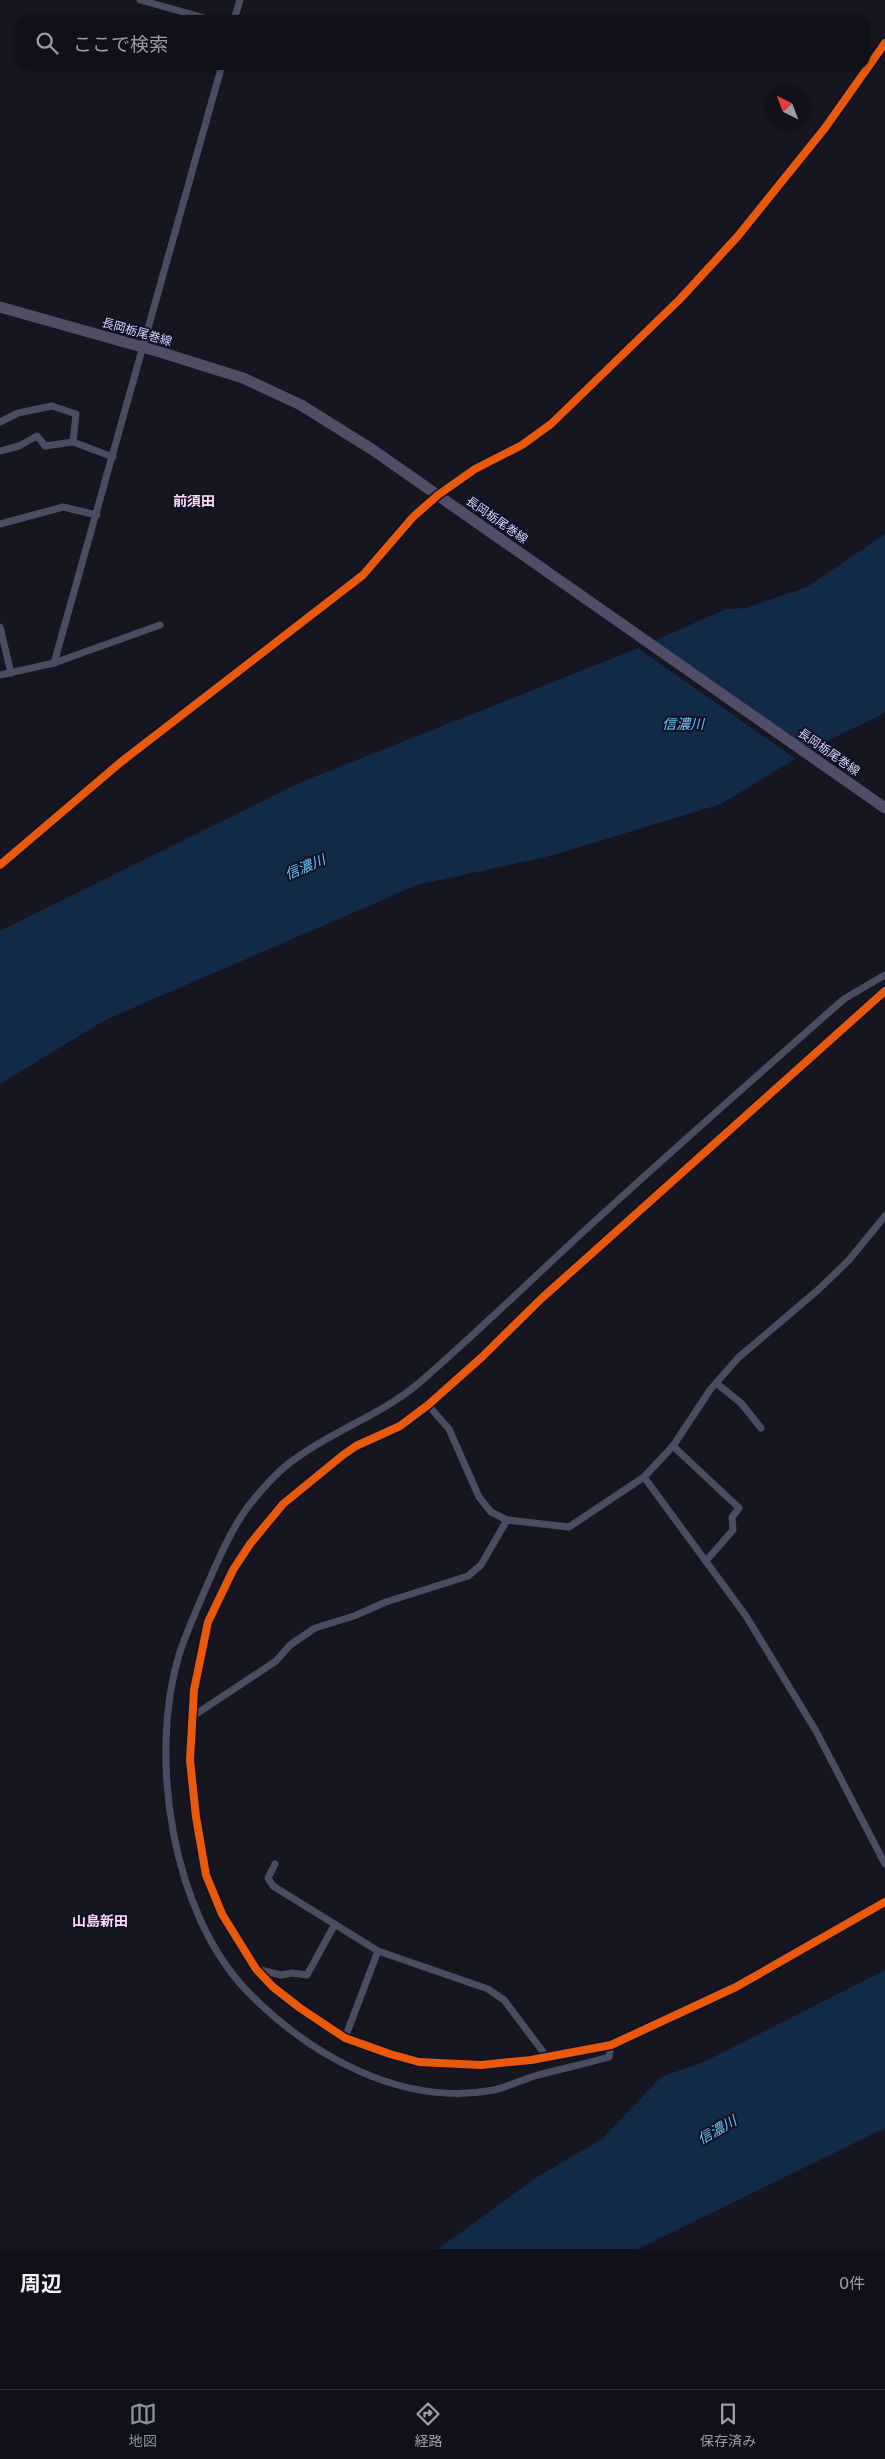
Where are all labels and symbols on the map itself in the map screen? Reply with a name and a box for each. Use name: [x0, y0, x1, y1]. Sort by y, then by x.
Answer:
north arrow: [765, 85, 810, 130]
street label: 長岡栃尾巻線: [100, 315, 174, 349]
district label: 前須田: [173, 493, 215, 509]
street label: 長岡栃尾巻線: [463, 494, 531, 546]
water label: 信濃川: [662, 716, 706, 732]
street label: 長岡栃尾巻線: [795, 726, 863, 778]
water label: 信濃川: [283, 851, 329, 883]
district label: 山島新田: [72, 1913, 128, 1929]
water label: 信濃川: [695, 2112, 741, 2147]

